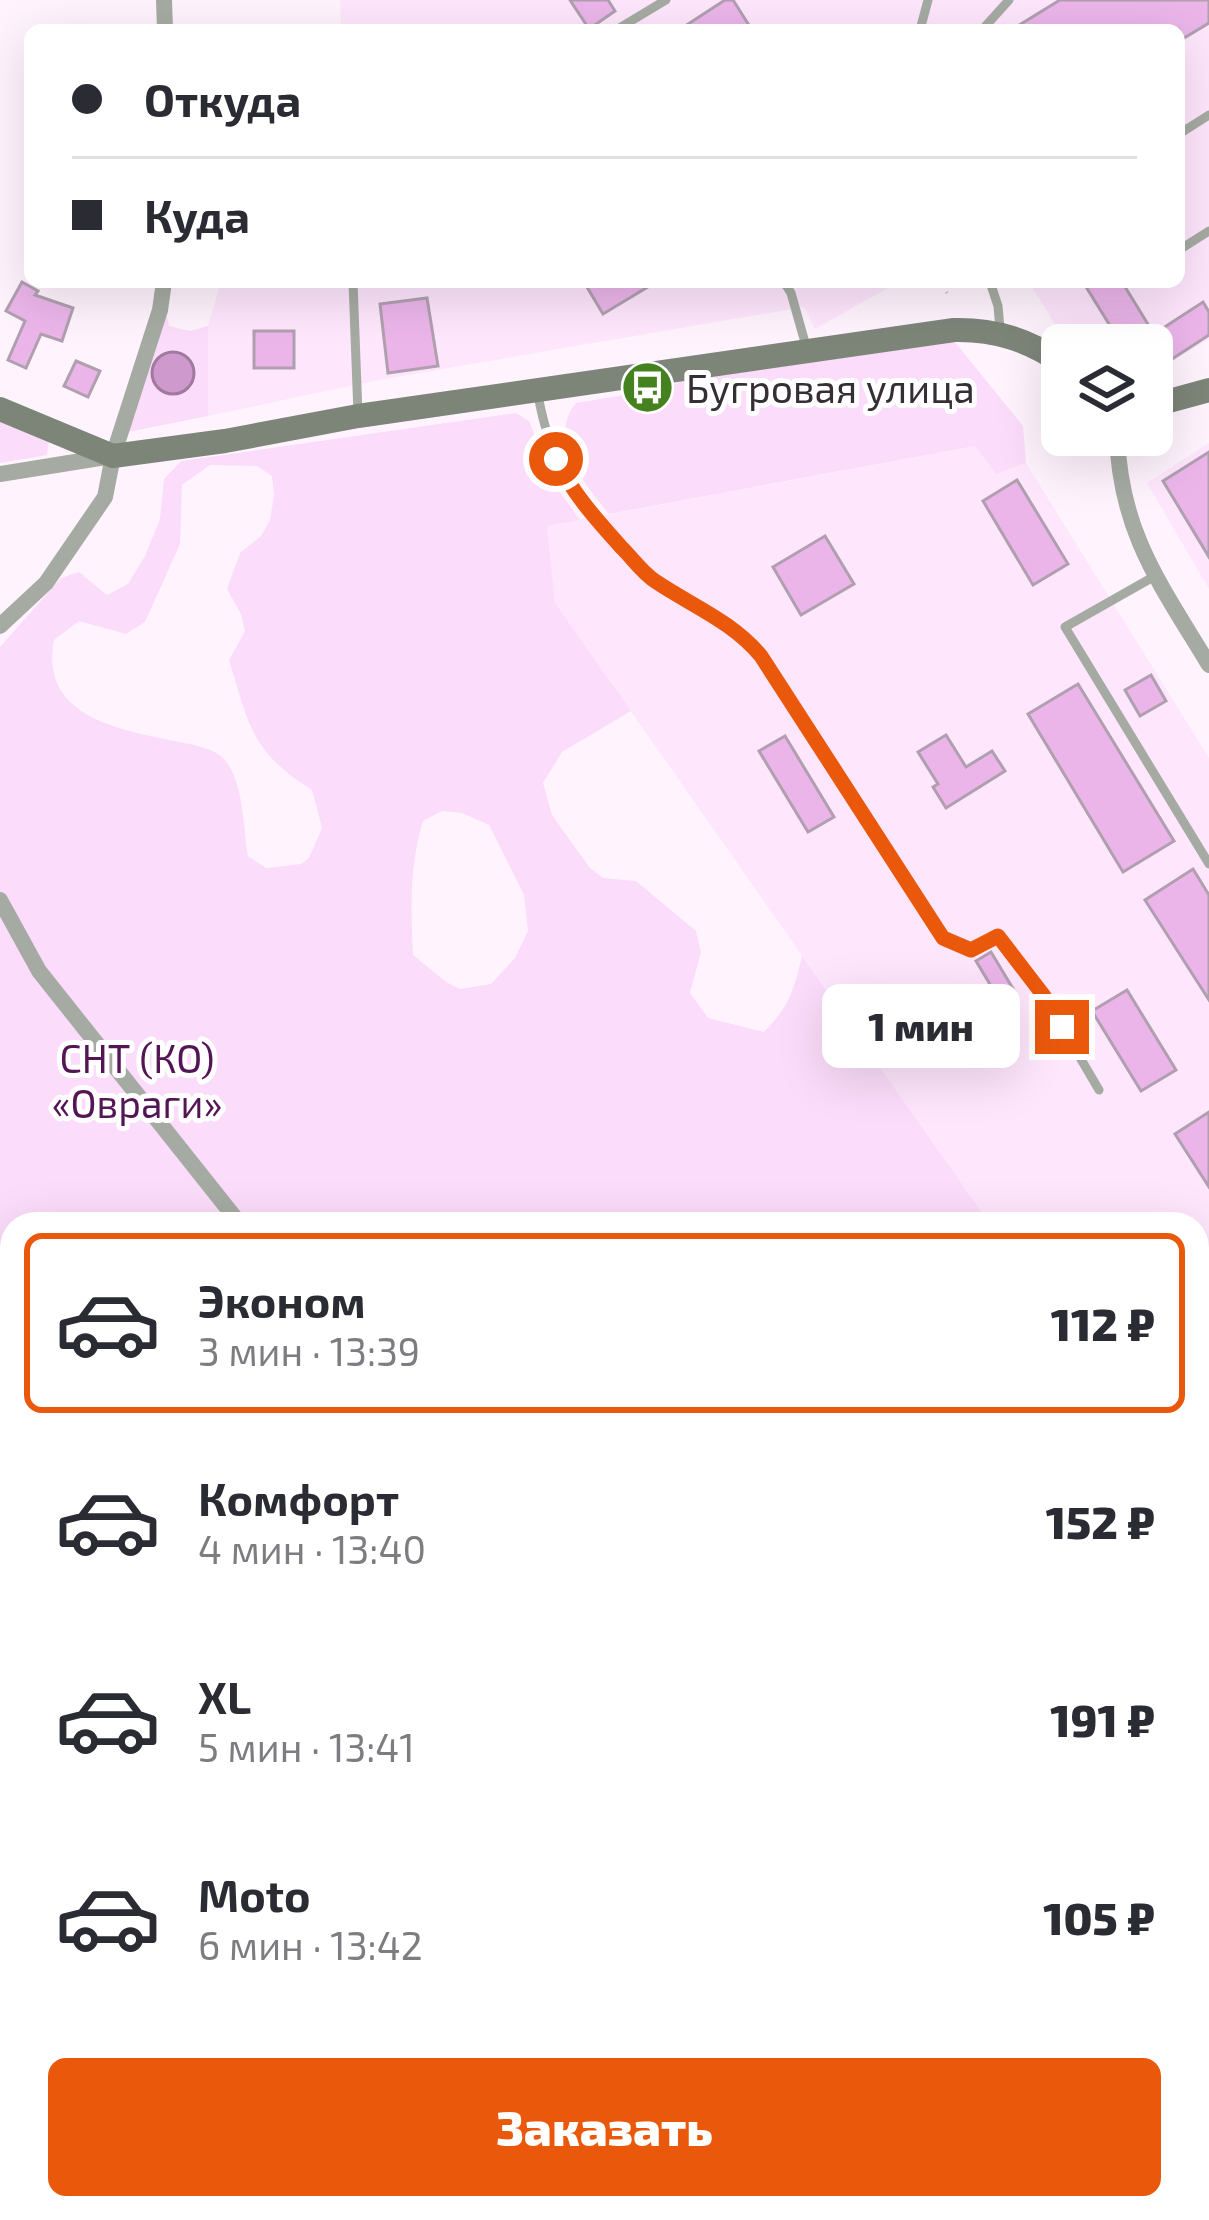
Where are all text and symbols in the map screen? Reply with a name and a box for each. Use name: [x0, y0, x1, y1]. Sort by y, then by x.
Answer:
text: Откуда: [144, 72, 301, 126]
text: Куда: [144, 188, 250, 242]
map controls: [1041, 324, 1173, 456]
button: layers: [1041, 324, 1173, 456]
bus stop icon: Бугровая улица: [619, 359, 675, 415]
place label: Бугровая улица: [686, 364, 975, 412]
route start: [529, 432, 583, 486]
callout: 1 мин: [822, 985, 1020, 1069]
route end: [1035, 1000, 1089, 1054]
text: 1 мин: [868, 1002, 974, 1049]
park label: СНТ (КО) «Овраги»: [52, 1034, 222, 1126]
icon: car: [54, 1269, 162, 1377]
text: Эконом: [198, 1273, 366, 1327]
text: 112 ₽: [1051, 1296, 1155, 1350]
text: 3 мин · 13:39: [198, 1327, 420, 1374]
icon: car: [54, 1467, 162, 1575]
text: Комфорт: [198, 1471, 399, 1525]
text: 152 ₽: [1046, 1494, 1155, 1548]
text: 4 мин · 13:40: [198, 1525, 426, 1572]
icon: car: [54, 1665, 162, 1773]
text: XL: [198, 1669, 251, 1723]
text: 191 ₽: [1050, 1692, 1155, 1746]
text: 5 мин · 13:41: [198, 1723, 415, 1770]
icon: car: [54, 1863, 162, 1971]
text: Moto: [198, 1867, 311, 1921]
text: 105 ₽: [1043, 1890, 1155, 1944]
text: 6 мин · 13:42: [198, 1921, 423, 1968]
button: Заказать: [48, 2058, 1161, 2196]

